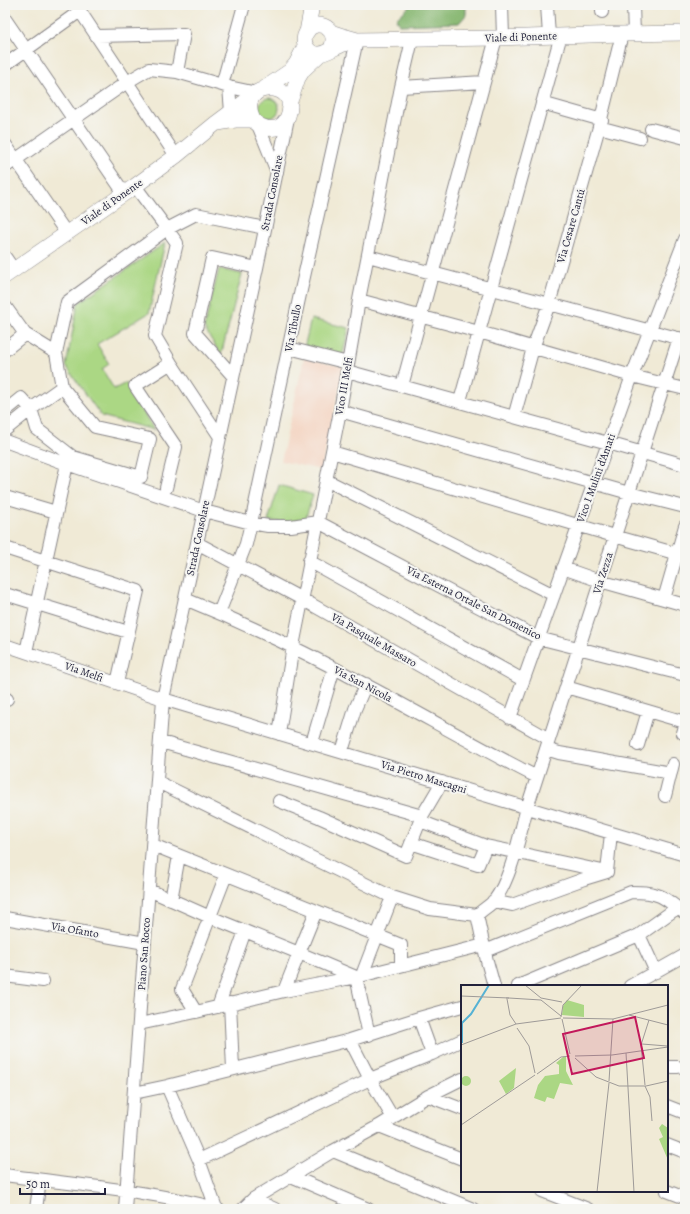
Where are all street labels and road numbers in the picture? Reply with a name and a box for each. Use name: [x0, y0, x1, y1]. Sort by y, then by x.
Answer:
street label: Viale di Ponente: [484, 28, 557, 46]
street label: Strada Consolare: [257, 154, 287, 232]
street label: Viale di Ponente: [77, 175, 146, 229]
street label: Via Cesare Cantú: [553, 187, 589, 266]
street label: Via Tibullo: [281, 303, 305, 354]
street label: Vico III Melfi: [331, 355, 357, 417]
street label: Vico I Mulini d'Amati: [573, 431, 619, 526]
street label: Strada Consolare: [183, 499, 213, 577]
street label: Via Zezza: [589, 549, 617, 597]
street label: Via Esterna Ortale San Domenico: [403, 562, 544, 644]
street label: Via Pasquale Massaro: [328, 609, 420, 671]
street label: Via Melfi: [62, 658, 106, 686]
street label: Via San Nicola: [330, 662, 396, 706]
street label: Via Pietro Mascagni: [378, 757, 469, 797]
street label: Piano San Rocco: [134, 916, 154, 991]
street label: Via Ofanto: [49, 918, 100, 942]

